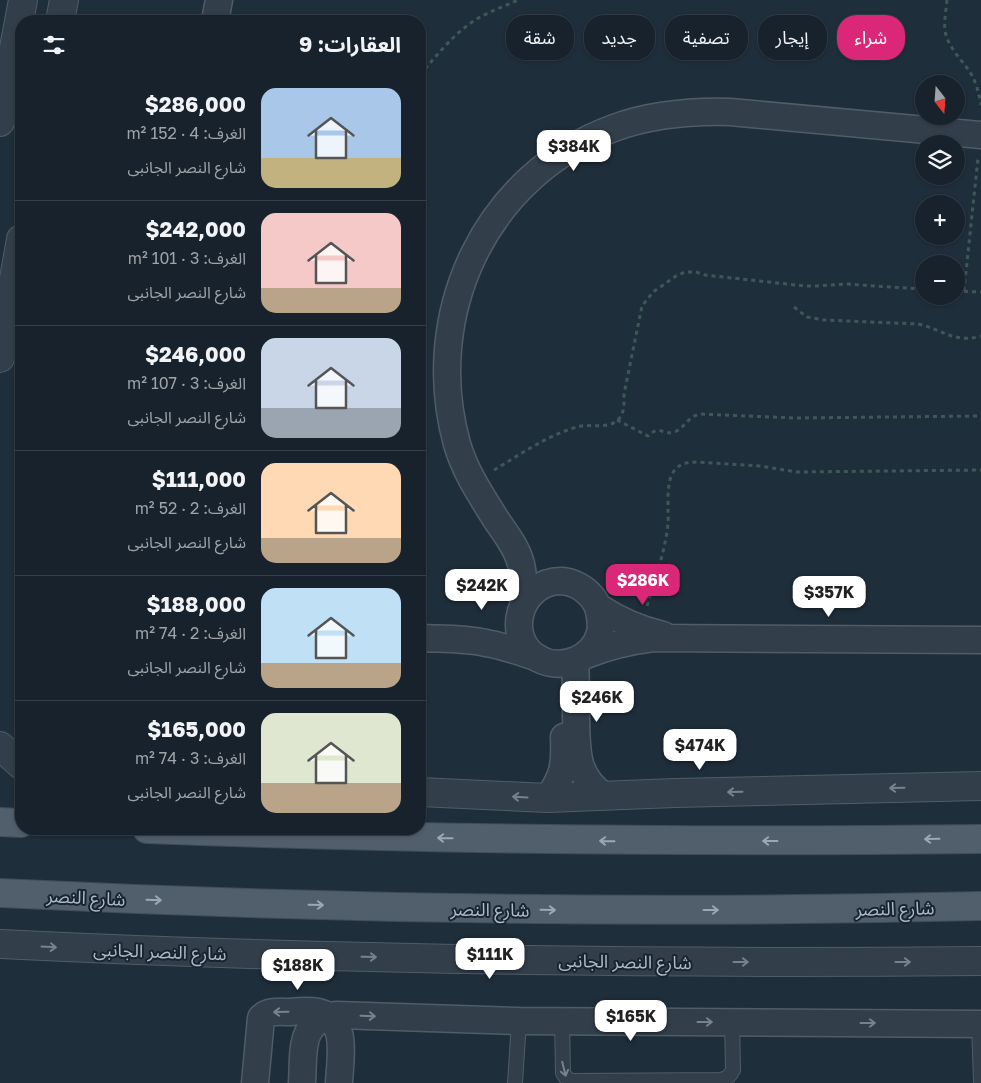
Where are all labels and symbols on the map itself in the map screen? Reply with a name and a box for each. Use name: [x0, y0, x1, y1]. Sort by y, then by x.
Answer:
north arrow: [915, 75, 965, 125]
pin: $384K: [539, 130, 609, 172]
pin: $286K: [608, 564, 678, 606]
pin: $242K: [447, 568, 517, 611]
pin: $357K: [794, 576, 864, 618]
pin: $246K: [562, 680, 632, 723]
pin: $474K: [665, 728, 735, 771]
one-way arrow: [890, 783, 906, 793]
one-way arrow: [727, 787, 744, 797]
one-way arrow: [512, 792, 528, 801]
one-way arrow: [437, 834, 453, 843]
one-way arrow: [925, 834, 941, 844]
one-way arrow: [600, 836, 616, 845]
one-way arrow: [762, 836, 778, 846]
street label: شارع النصر: [45, 884, 126, 914]
one-way arrow: [145, 895, 161, 905]
street label: شارع النصر: [854, 896, 935, 924]
street label: شارع النصر: [449, 897, 530, 925]
one-way arrow: [308, 901, 324, 910]
one-way arrow: [540, 905, 556, 914]
one-way arrow: [702, 905, 719, 915]
street label: شارع النصر الجانبى: [93, 938, 227, 968]
pin: $111K: [455, 938, 525, 980]
one-way arrow: [40, 942, 56, 951]
pin: $188K: [263, 948, 333, 991]
street label: شارع النصر الجانبى: [558, 949, 692, 977]
one-way arrow: [360, 952, 376, 961]
one-way arrow: [732, 957, 749, 967]
one-way arrow: [895, 957, 911, 967]
pin: $165K: [596, 1000, 666, 1042]
one-way arrow: [273, 1007, 290, 1017]
one-way arrow: [360, 1011, 376, 1020]
one-way arrow: [697, 1017, 713, 1027]
one-way arrow: [860, 1018, 876, 1028]
one-way arrow: [560, 1061, 569, 1077]

